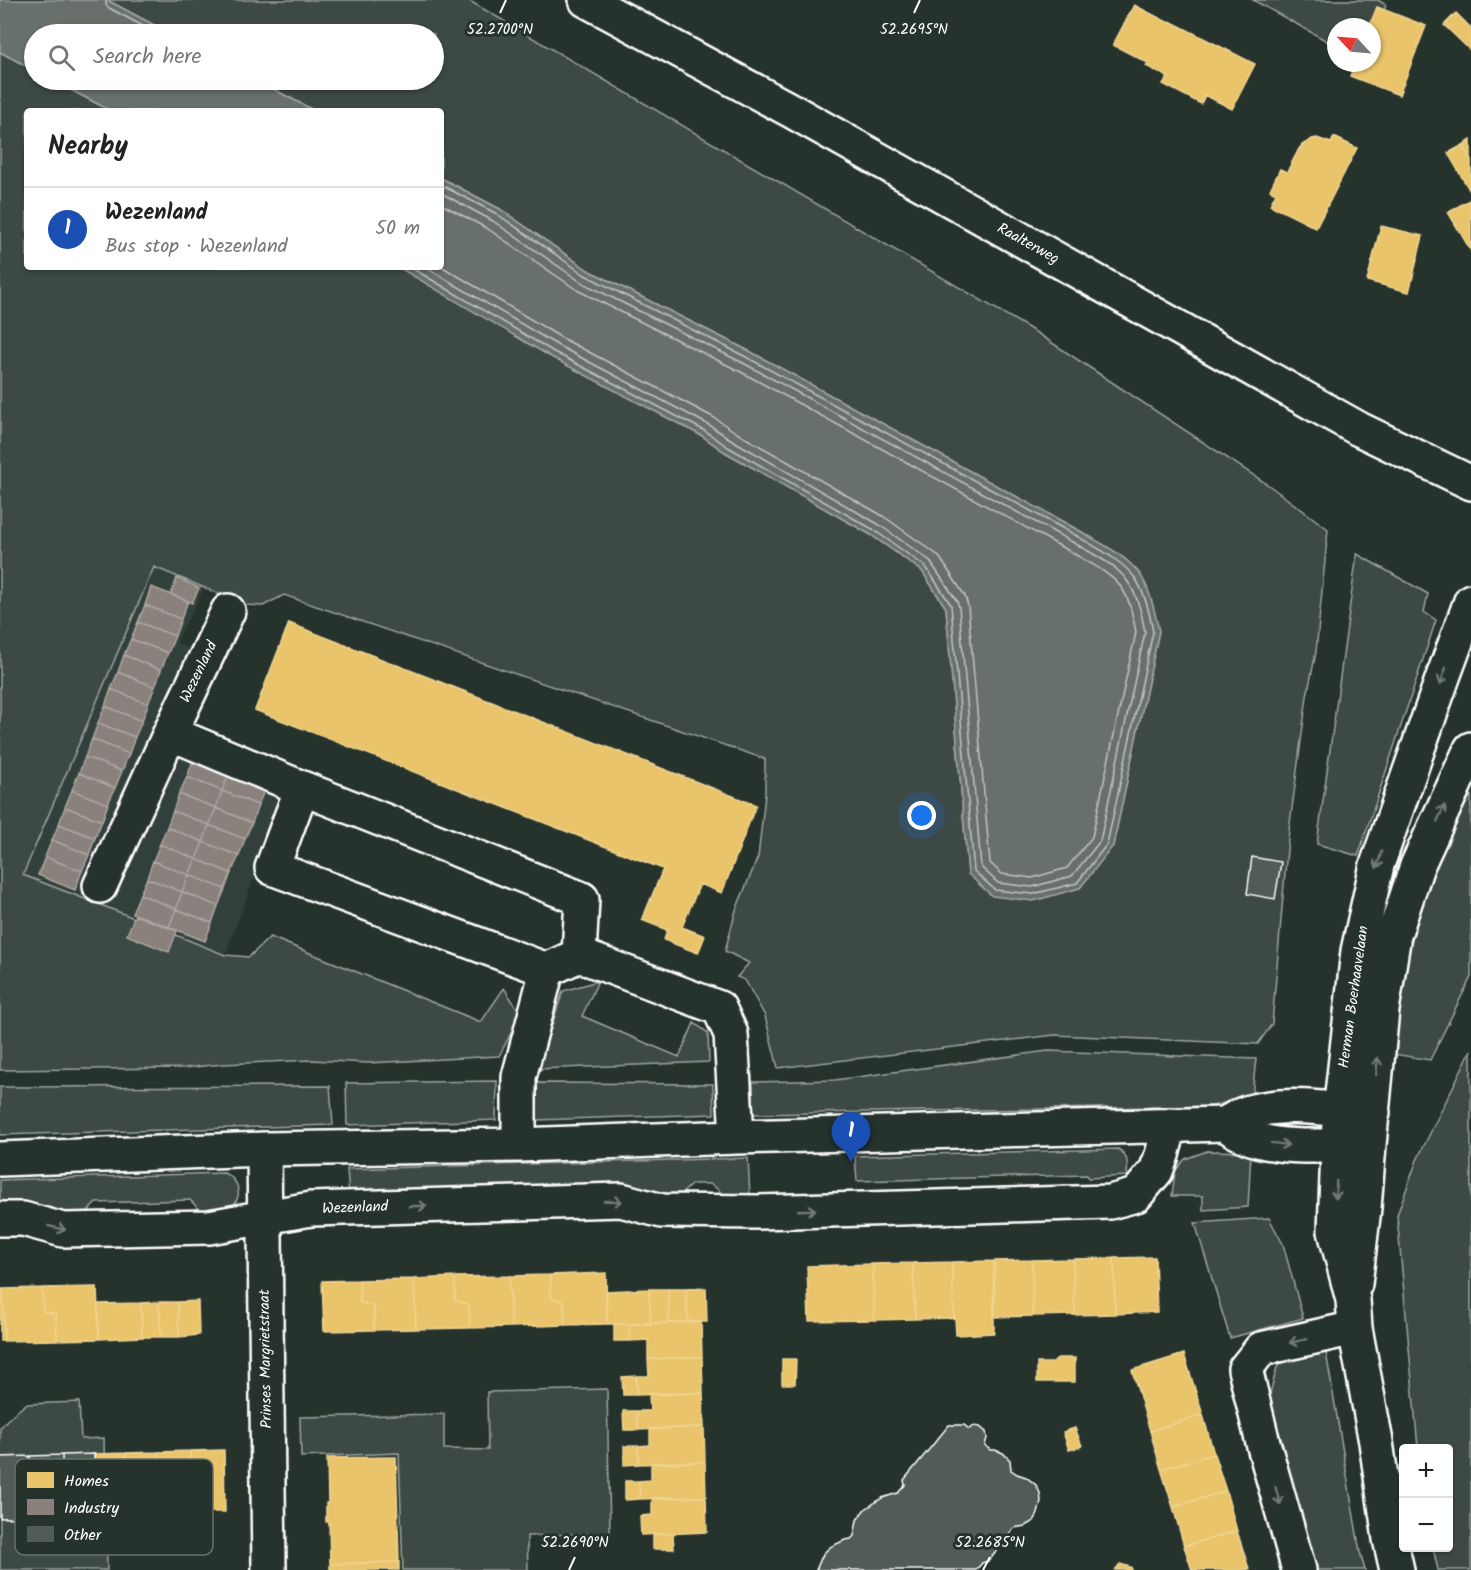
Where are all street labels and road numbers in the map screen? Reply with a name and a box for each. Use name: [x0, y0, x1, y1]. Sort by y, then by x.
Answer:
street label: Raalterweg: [992, 217, 1064, 271]
street label: Wezenland: [174, 637, 224, 707]
street label: Herman Boerhaavelaan: [1332, 924, 1376, 1070]
street label: Wezenland: [322, 1195, 389, 1221]
street label: Prinses Margrietstraat: [253, 1289, 279, 1429]

